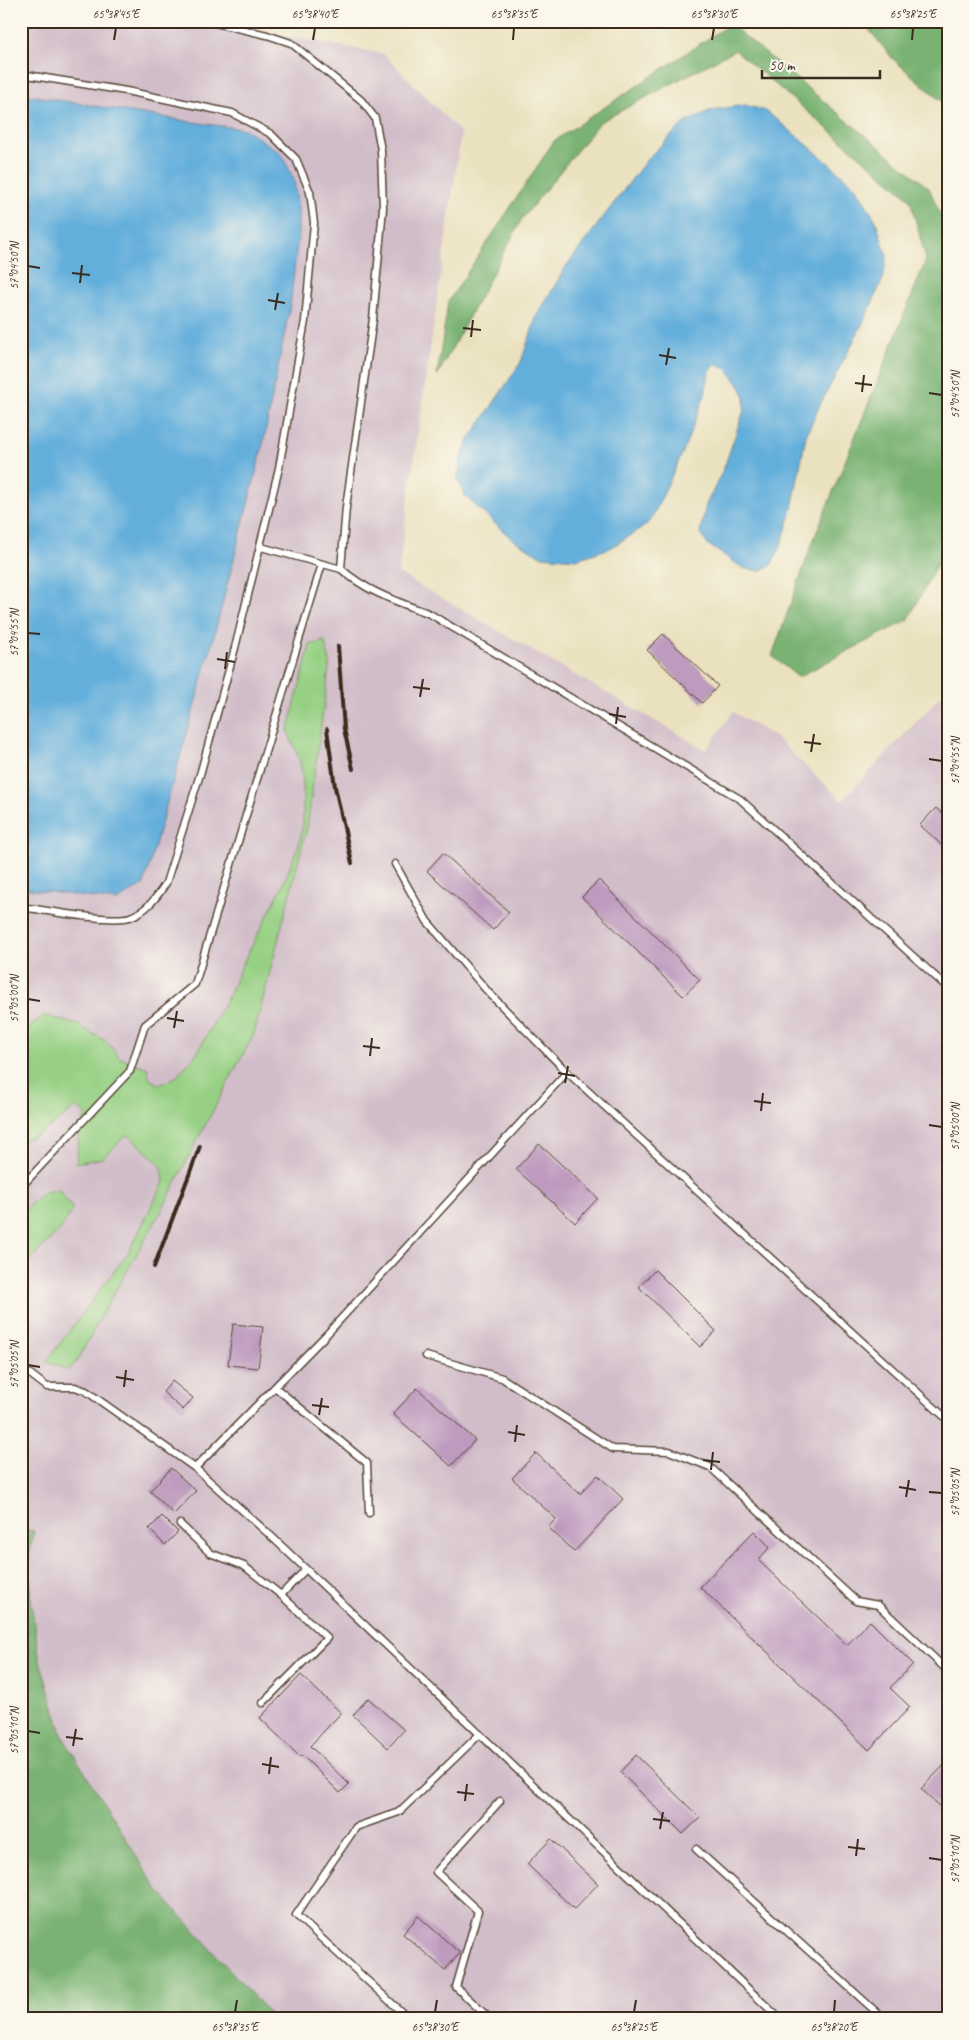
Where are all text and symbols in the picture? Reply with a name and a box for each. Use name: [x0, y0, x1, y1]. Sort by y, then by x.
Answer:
text: 65°38'45"E: [93, 6, 141, 22]
text: 65°38'40"E: [292, 6, 340, 22]
text: 65°38'35"E: [491, 6, 539, 22]
text: 65°38'30"E: [691, 6, 739, 22]
text: 65°38'25"E: [890, 6, 938, 22]
scale bar: [762, 48, 879, 80]
text: 50 m: [769, 56, 796, 75]
text: 57°04'50"N: [6, 241, 22, 290]
text: 57°04'50"N: [947, 370, 963, 419]
text: 57°04'55"N: [6, 608, 22, 657]
text: 57°04'55"N: [947, 736, 963, 785]
text: 57°05'00"N: [6, 974, 22, 1023]
text: 57°05'00"N: [947, 1102, 963, 1151]
text: 57°05'05"N: [6, 1340, 22, 1389]
text: 57°05'05"N: [947, 1468, 963, 1517]
text: 57°05'10"N: [6, 1706, 22, 1755]
text: 57°05'10"N: [947, 1835, 963, 1884]
text: 65°38'35"E: [212, 2019, 260, 2035]
text: 65°38'30"E: [412, 2019, 460, 2035]
text: 65°38'25"E: [611, 2019, 659, 2035]
text: 65°38'20"E: [811, 2019, 859, 2035]

